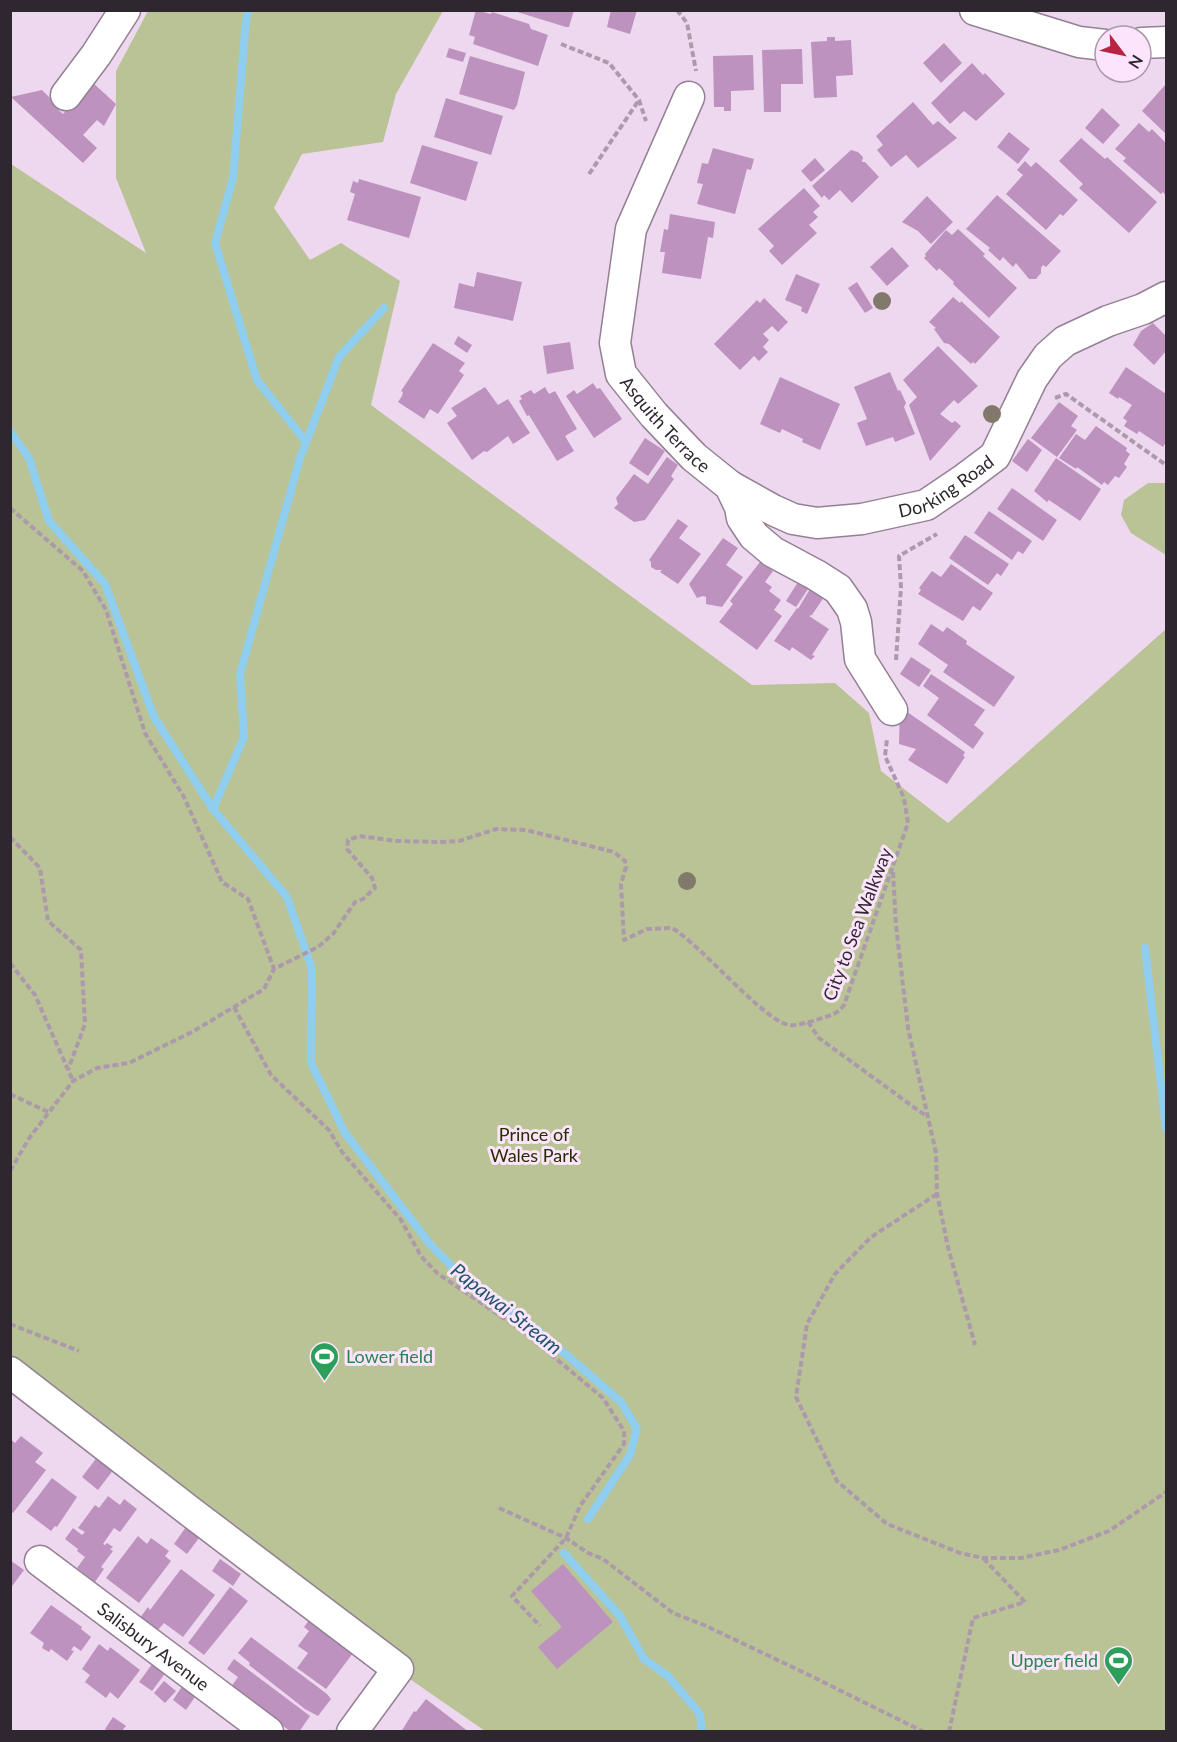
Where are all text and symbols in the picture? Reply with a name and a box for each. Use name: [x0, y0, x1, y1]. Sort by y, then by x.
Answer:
north arrow: [1093, 24, 1153, 84]
text: N: [1125, 52, 1147, 72]
street label: Asquith Terrace: [616, 372, 715, 477]
street label: Dorking Road: [896, 450, 998, 522]
street label: City to Sea Walkway: [818, 844, 897, 1004]
park label: Prince of Wales Park: [490, 1123, 579, 1166]
water label: Papawai Stream: [447, 1257, 567, 1359]
sports icon: Lower field: [309, 1340, 341, 1382]
place label: Lower field: [346, 1345, 433, 1367]
street label: Salisbury Avenue: [93, 1597, 214, 1695]
sports icon: Upper field: [1103, 1644, 1135, 1686]
place label: Upper field: [1010, 1649, 1098, 1671]

